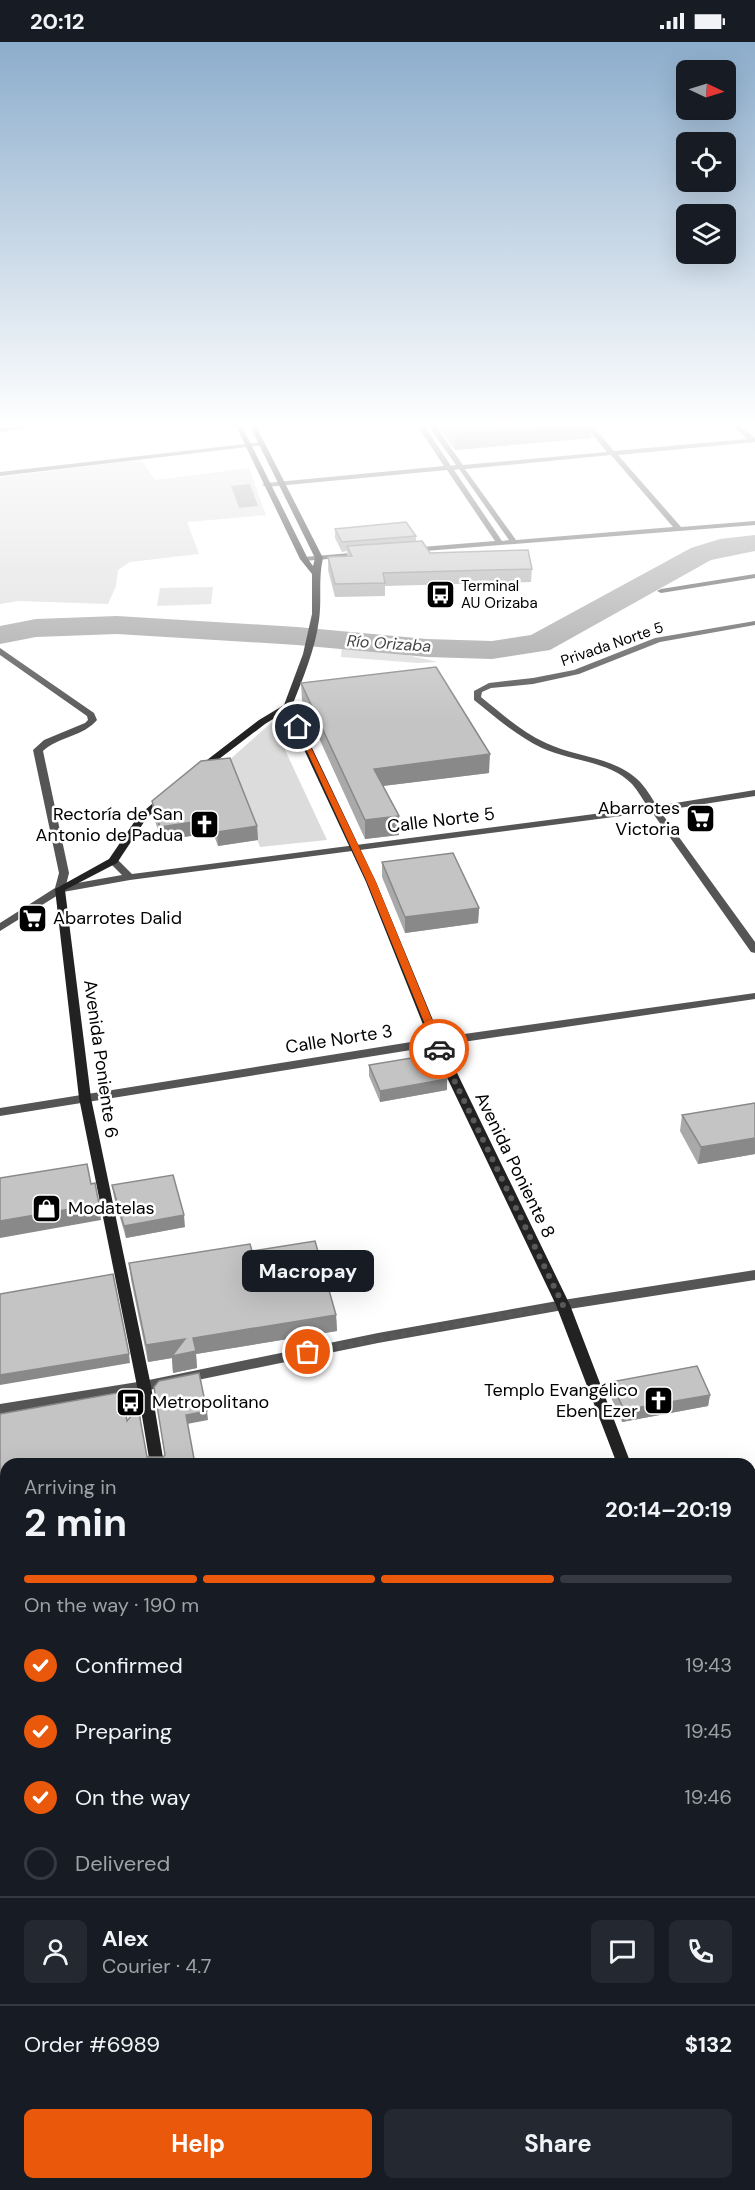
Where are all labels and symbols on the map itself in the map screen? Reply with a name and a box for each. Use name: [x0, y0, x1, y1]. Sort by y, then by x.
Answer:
north arrow: [676, 60, 736, 120]
place label: Terminal AU Orizaba: [461, 576, 538, 613]
bus stop icon: Terminal AU Orizaba: [424, 579, 456, 611]
street label: Privada Norte 5: [558, 617, 666, 671]
water label: Río Orizaba: [346, 630, 432, 657]
pin: [272, 701, 323, 752]
place label: Abarrotes Victoria: [598, 796, 680, 841]
street label: Calle Norte 5: [386, 801, 496, 839]
place label: Rectoría de San Antonio de Padua: [36, 802, 183, 847]
supermarket icon: Abarrotes Victoria: [685, 802, 717, 834]
church icon: Rectoría de San Antonio de Padua: [188, 808, 220, 840]
supermarket icon: Abarrotes Dalid: [16, 902, 48, 934]
place label: Abarrotes Dalid: [53, 906, 182, 930]
street label: Avenida Poniente 6: [78, 978, 124, 1140]
street label: Calle Norte 3: [284, 1019, 394, 1059]
courier: [409, 1019, 469, 1079]
street label: Avenida Poniente 8: [469, 1088, 561, 1242]
shop icon: Modatelas: [31, 1192, 63, 1224]
place label: Modatelas: [68, 1196, 155, 1220]
callout: Macropay: [242, 1250, 374, 1292]
pin: [282, 1326, 333, 1377]
place label: Templo Evangélico Eben Ezer: [484, 1378, 638, 1423]
church icon: Templo Evangélico Eben Ezer: [643, 1384, 675, 1416]
bus stop icon: Metropolitano: [115, 1386, 147, 1418]
place label: Metropolitano: [152, 1390, 269, 1414]

